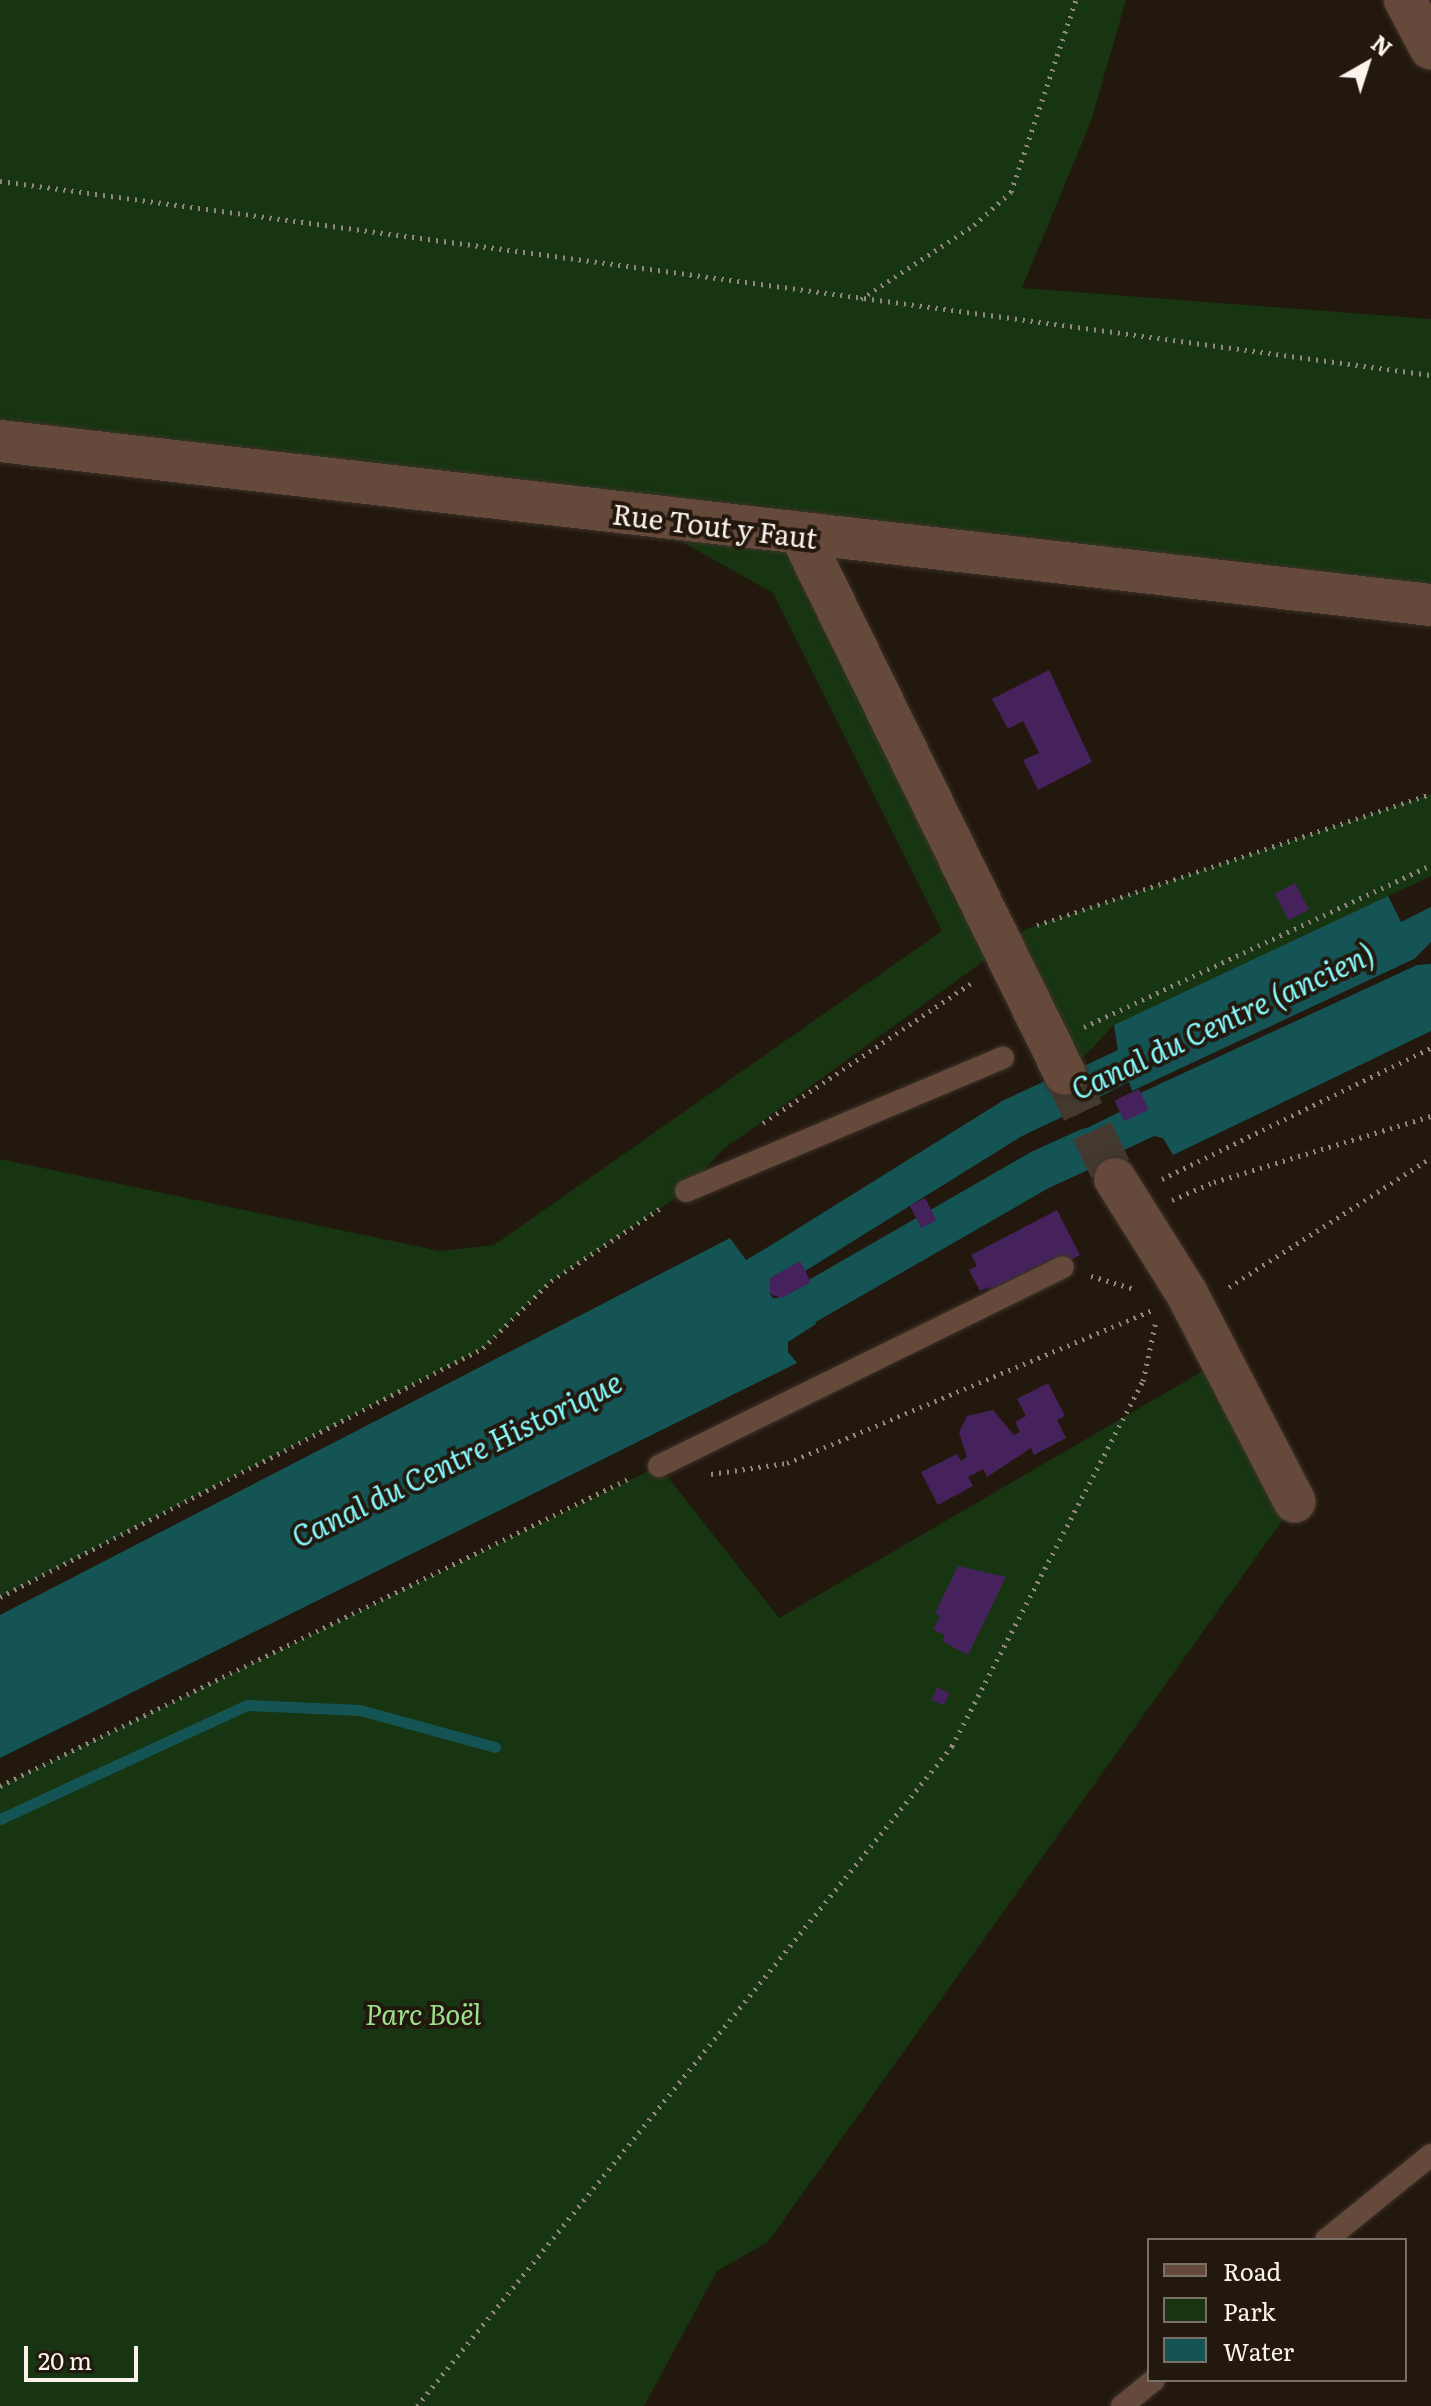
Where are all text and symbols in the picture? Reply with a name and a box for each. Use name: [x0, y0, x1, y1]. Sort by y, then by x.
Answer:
north arrow: [1327, 24, 1407, 104]
text: N: [1365, 26, 1400, 64]
street label: Rue Tout y Faut: [611, 496, 819, 554]
water label: Canal du Centre (ancien): [1065, 934, 1379, 1106]
water label: Canal du Centre Historique: [285, 1362, 627, 1554]
park label: Parc Boël: [365, 1996, 481, 2030]
legend: [1147, 2238, 1407, 2382]
text: Road: [1223, 2253, 1281, 2288]
text: Park: [1223, 2293, 1276, 2328]
scale bar: [28, 2330, 142, 2380]
text: Water: [1223, 2333, 1294, 2368]
text: 20 m: [38, 2342, 92, 2377]

